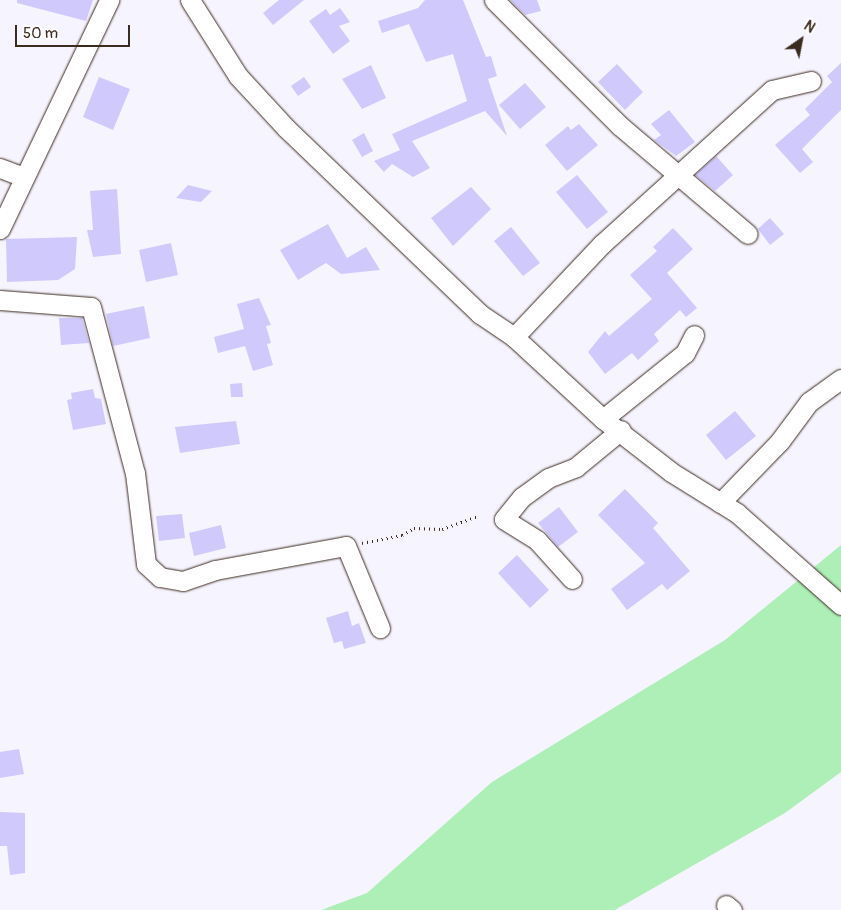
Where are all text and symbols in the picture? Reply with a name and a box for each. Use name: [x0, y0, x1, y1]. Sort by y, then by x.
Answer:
scale bar: [18, 15, 132, 47]
north arrow: [776, 15, 826, 65]
text: N: [801, 17, 818, 37]
text: 50 m: [23, 24, 58, 43]

